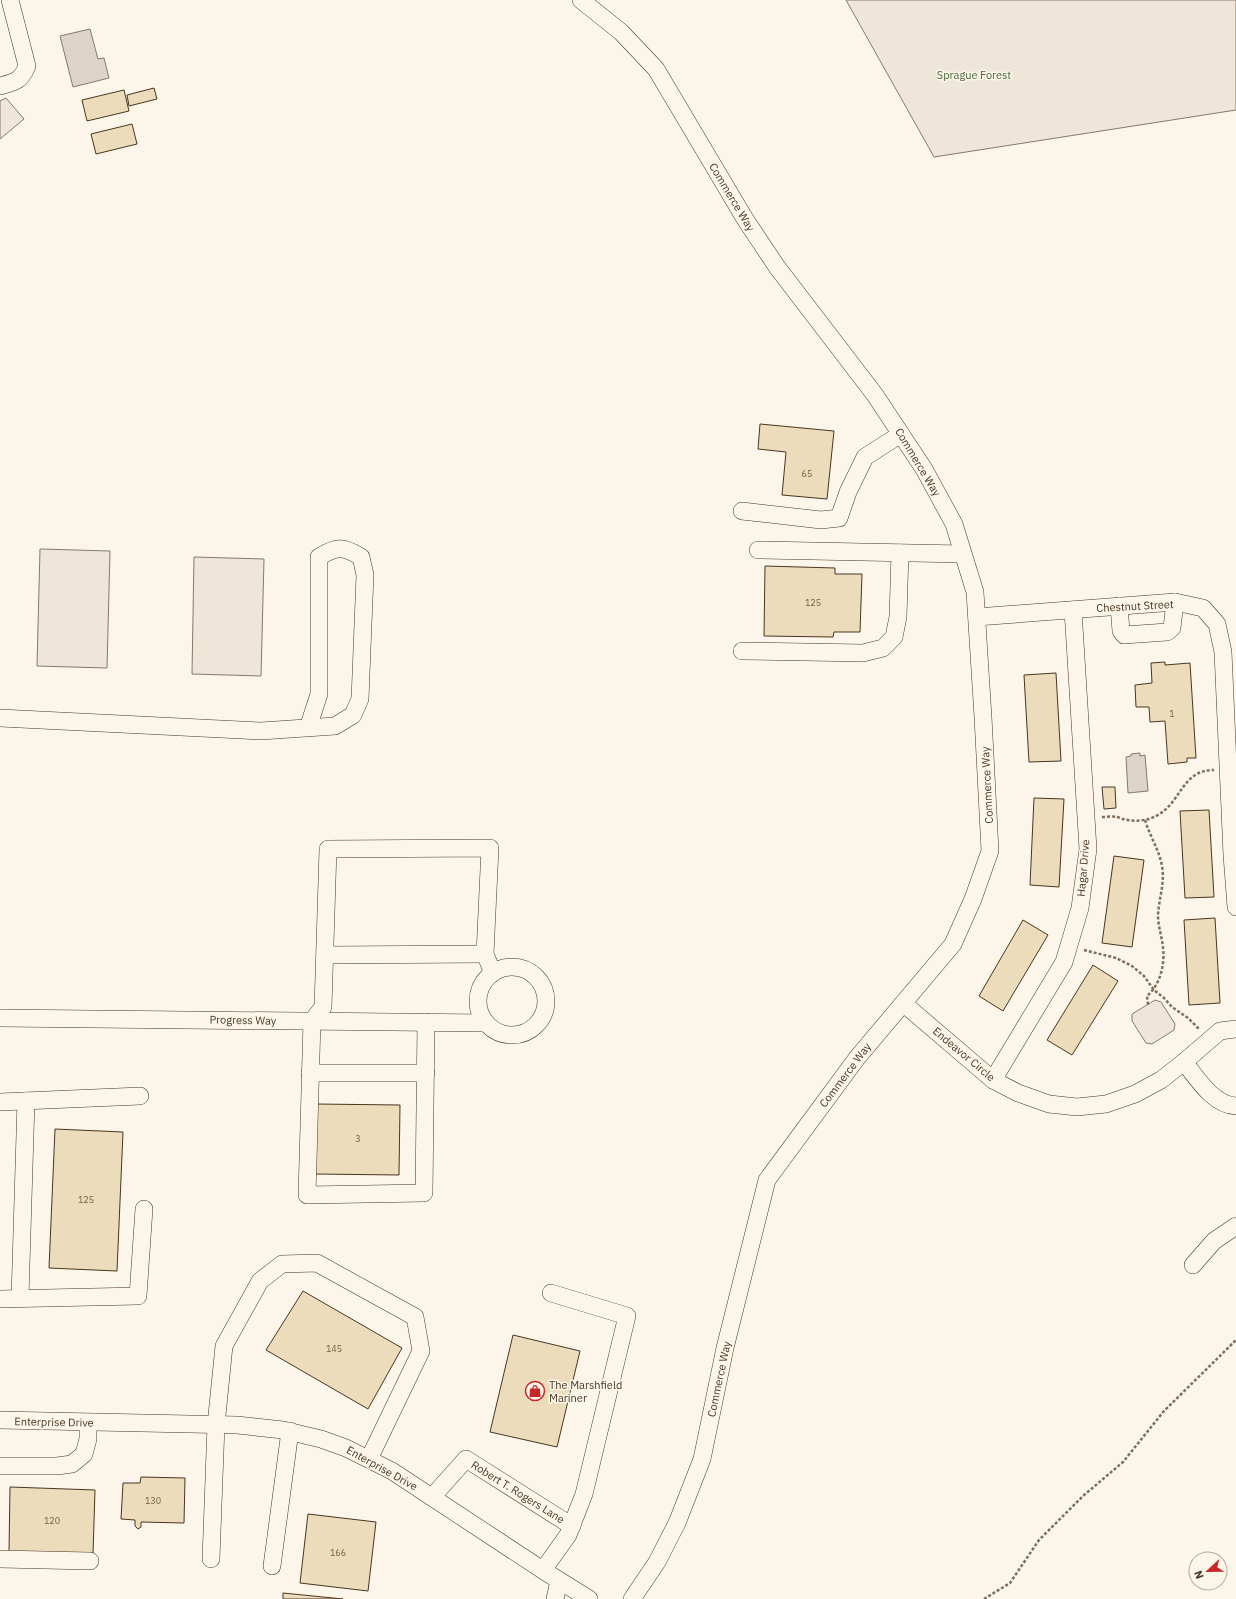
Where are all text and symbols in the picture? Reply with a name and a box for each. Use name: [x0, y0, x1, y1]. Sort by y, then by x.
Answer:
park label: Sprague Forest: [937, 68, 1011, 82]
street label: Commerce Way: [706, 160, 758, 234]
street label: Commerce Way: [892, 425, 944, 499]
house number: 65: [802, 468, 812, 479]
house number: 125: [805, 597, 821, 608]
street label: Chestnut Street: [1096, 597, 1174, 615]
house number: 1: [1169, 708, 1175, 719]
street label: Commerce Way: [978, 746, 996, 824]
street label: Hagar Drive: [1074, 839, 1092, 897]
street label: Progress Way: [209, 1012, 277, 1028]
street label: Endeavor Circle: [930, 1024, 998, 1084]
street label: Commerce Way: [816, 1040, 874, 1110]
house number: 3: [355, 1133, 361, 1144]
house number: 125: [78, 1194, 94, 1205]
street label: Commerce Way: [704, 1339, 734, 1418]
house number: 145: [326, 1343, 342, 1354]
place label: The Marshfield Mariner: [549, 1378, 622, 1405]
shop icon: The Marshfield Mariner: [524, 1380, 546, 1402]
street label: Enterprise Drive: [14, 1414, 94, 1430]
street label: Enterprise Drive: [344, 1443, 420, 1493]
street label: Robert T. Rogers Lane: [469, 1458, 567, 1526]
house number: 130: [145, 1495, 161, 1506]
house number: 120: [44, 1515, 60, 1526]
house number: 166: [330, 1547, 346, 1558]
north arrow: [1188, 1551, 1228, 1591]
text: N: [1191, 1568, 1207, 1581]

